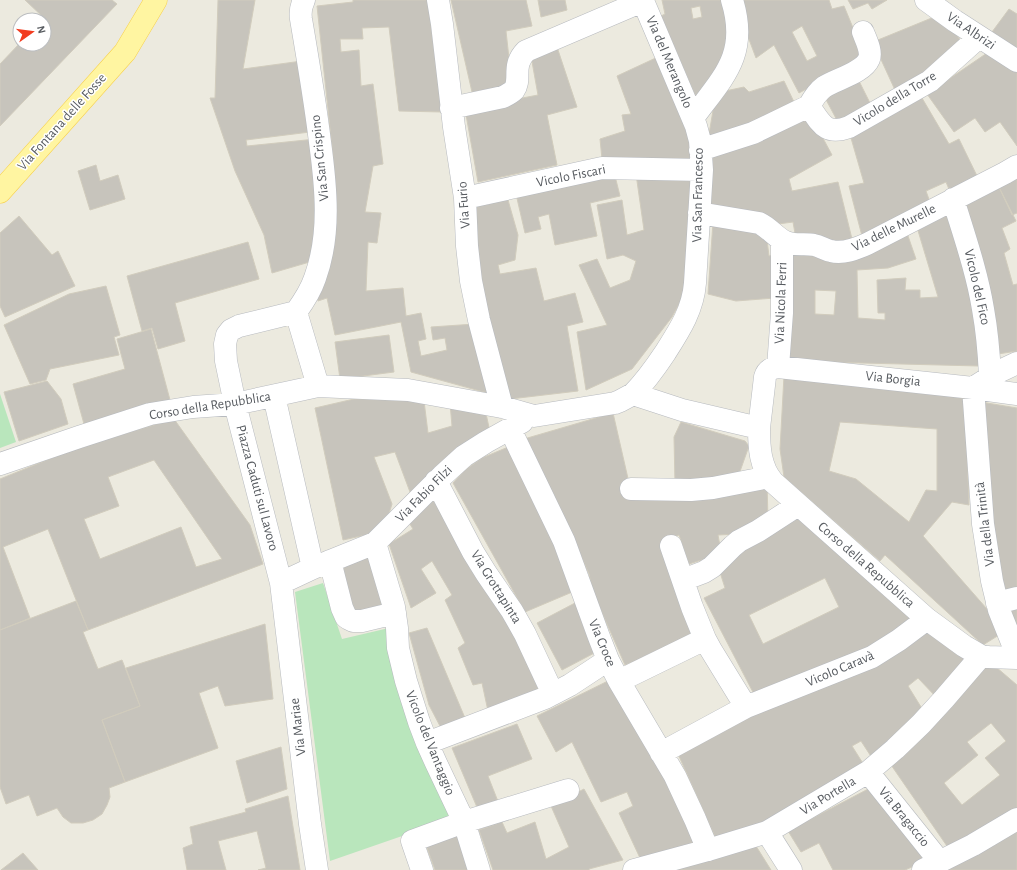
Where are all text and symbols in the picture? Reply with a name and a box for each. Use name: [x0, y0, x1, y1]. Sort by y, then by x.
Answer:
street label: Via Albrizi: [944, 10, 998, 52]
north arrow: [12, 12, 52, 52]
street label: Via del Merangolo: [643, 14, 695, 110]
text: N: [35, 25, 47, 35]
street label: Vicolo della Torre: [851, 69, 939, 129]
street label: Via Fontana delle Fosse: [15, 71, 109, 173]
street label: Via San Crispino: [308, 114, 332, 202]
street label: Via San Francesco: [690, 147, 706, 243]
street label: Vicolo Fiscari: [535, 162, 607, 190]
street label: Via Furio: [455, 181, 473, 229]
street label: Via delle Murelle: [850, 202, 938, 254]
street label: Vicolo del Fico: [961, 248, 993, 326]
street label: Via Nicola Ferri: [773, 262, 789, 344]
street label: Via Borgia: [865, 369, 922, 389]
street label: Corso della Repubblica: [148, 389, 272, 423]
street label: Piazza Caduti sul Lavoro: [233, 424, 281, 553]
street label: Via Fabio Filzi: [393, 463, 455, 525]
street label: Via della Trinità: [973, 480, 997, 567]
street label: Corso della Repubblica: [815, 519, 917, 611]
street label: Via Grottapinta: [468, 548, 524, 627]
street label: Via Croce: [586, 617, 618, 669]
street label: Vicolo Caravà: [804, 648, 877, 690]
street label: Vicolo del Vantaggio: [403, 689, 457, 797]
street label: Via Mariae: [288, 697, 308, 757]
street label: Via Portella: [798, 774, 859, 818]
street label: Via Bragaccio: [876, 784, 932, 850]

